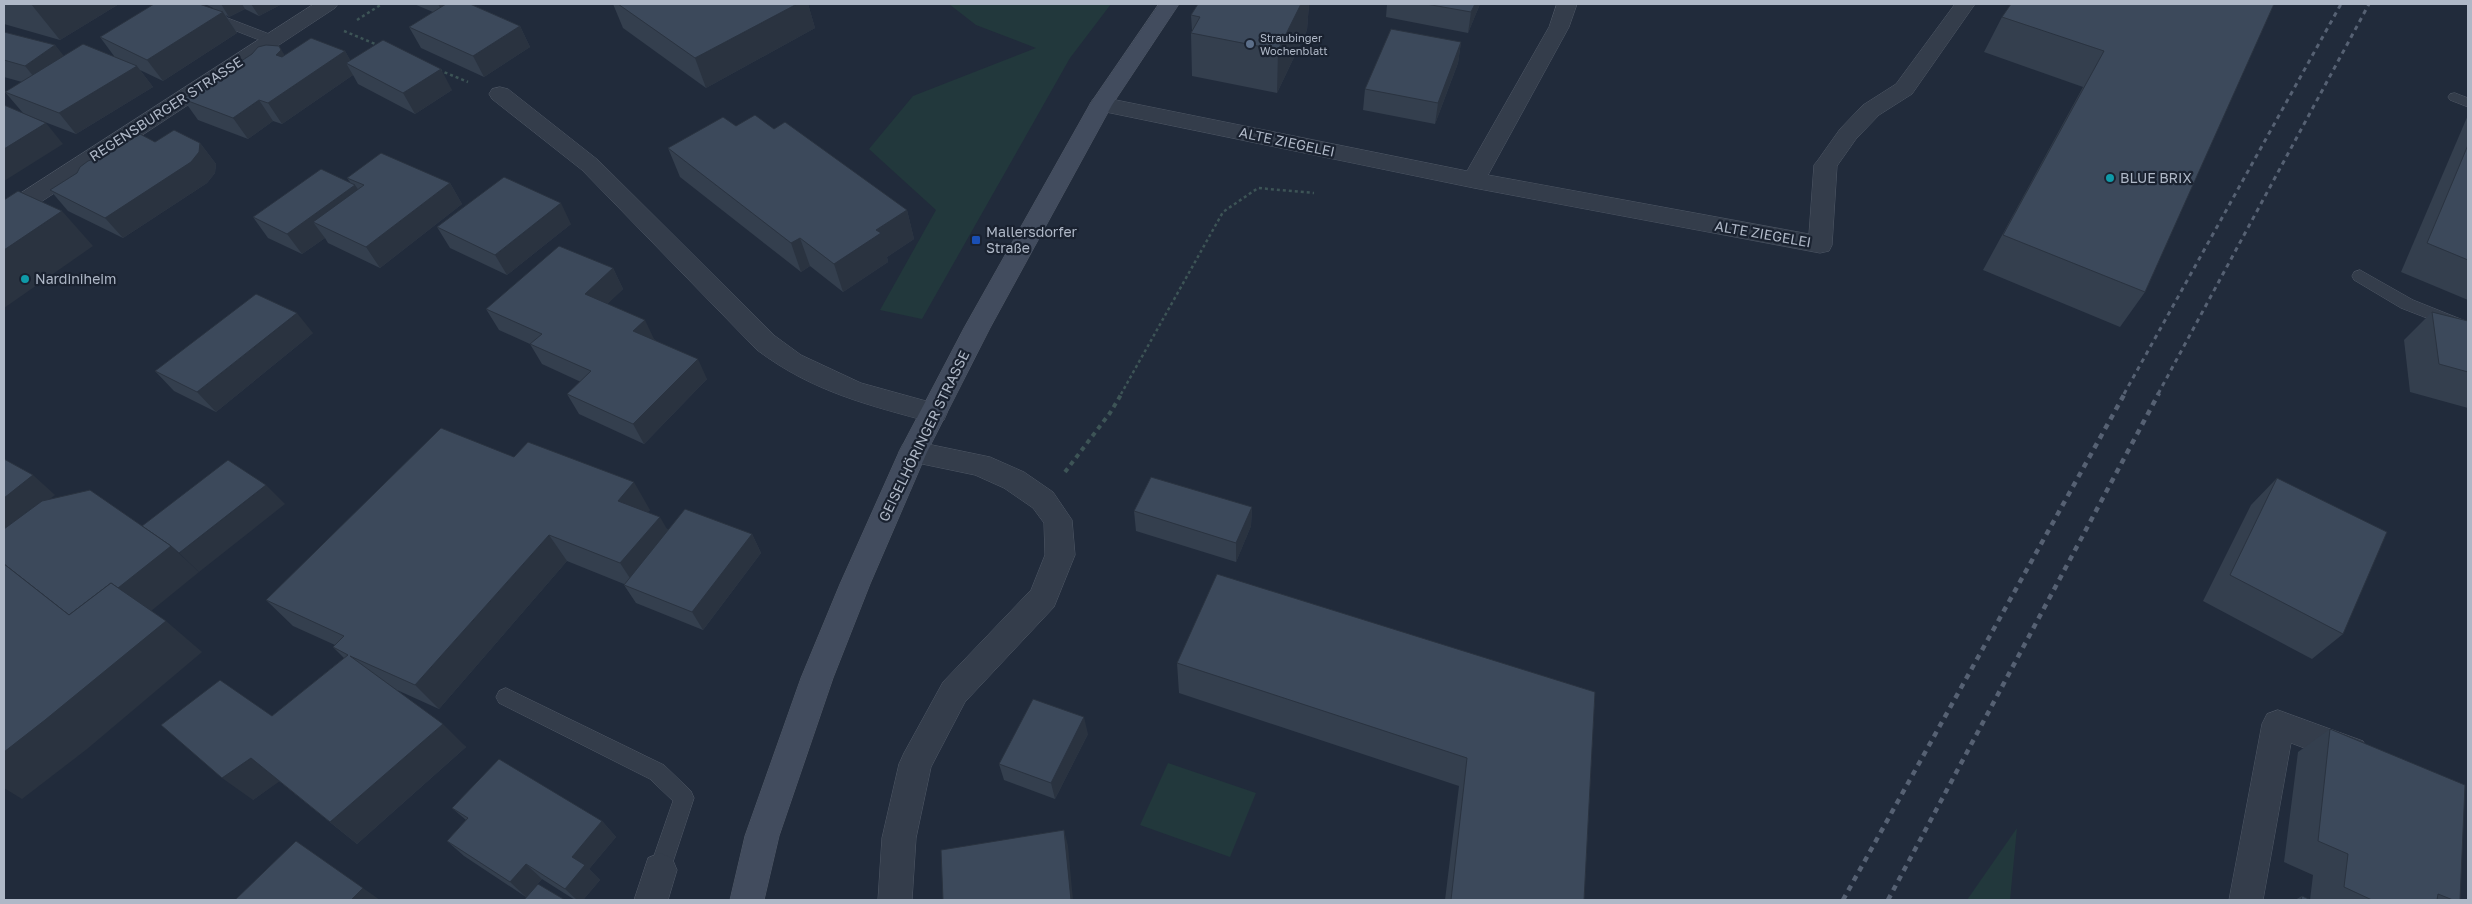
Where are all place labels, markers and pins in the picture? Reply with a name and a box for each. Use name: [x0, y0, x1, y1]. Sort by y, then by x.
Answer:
place label: Straubinger Wochenblatt: [1260, 31, 1328, 57]
marker: Straubinger Wochenblatt: [1244, 38, 1256, 50]
place label: BLUE BRIX: [2120, 169, 2192, 186]
marker: BLUE BRIX: [2104, 172, 2116, 184]
place label: Mallersdorfer Straße: [986, 223, 1078, 256]
marker: Mallersdorfer Straße: [970, 234, 982, 246]
place label: Nardiniheim: [35, 270, 116, 287]
marker: Nardiniheim: [19, 273, 31, 285]

